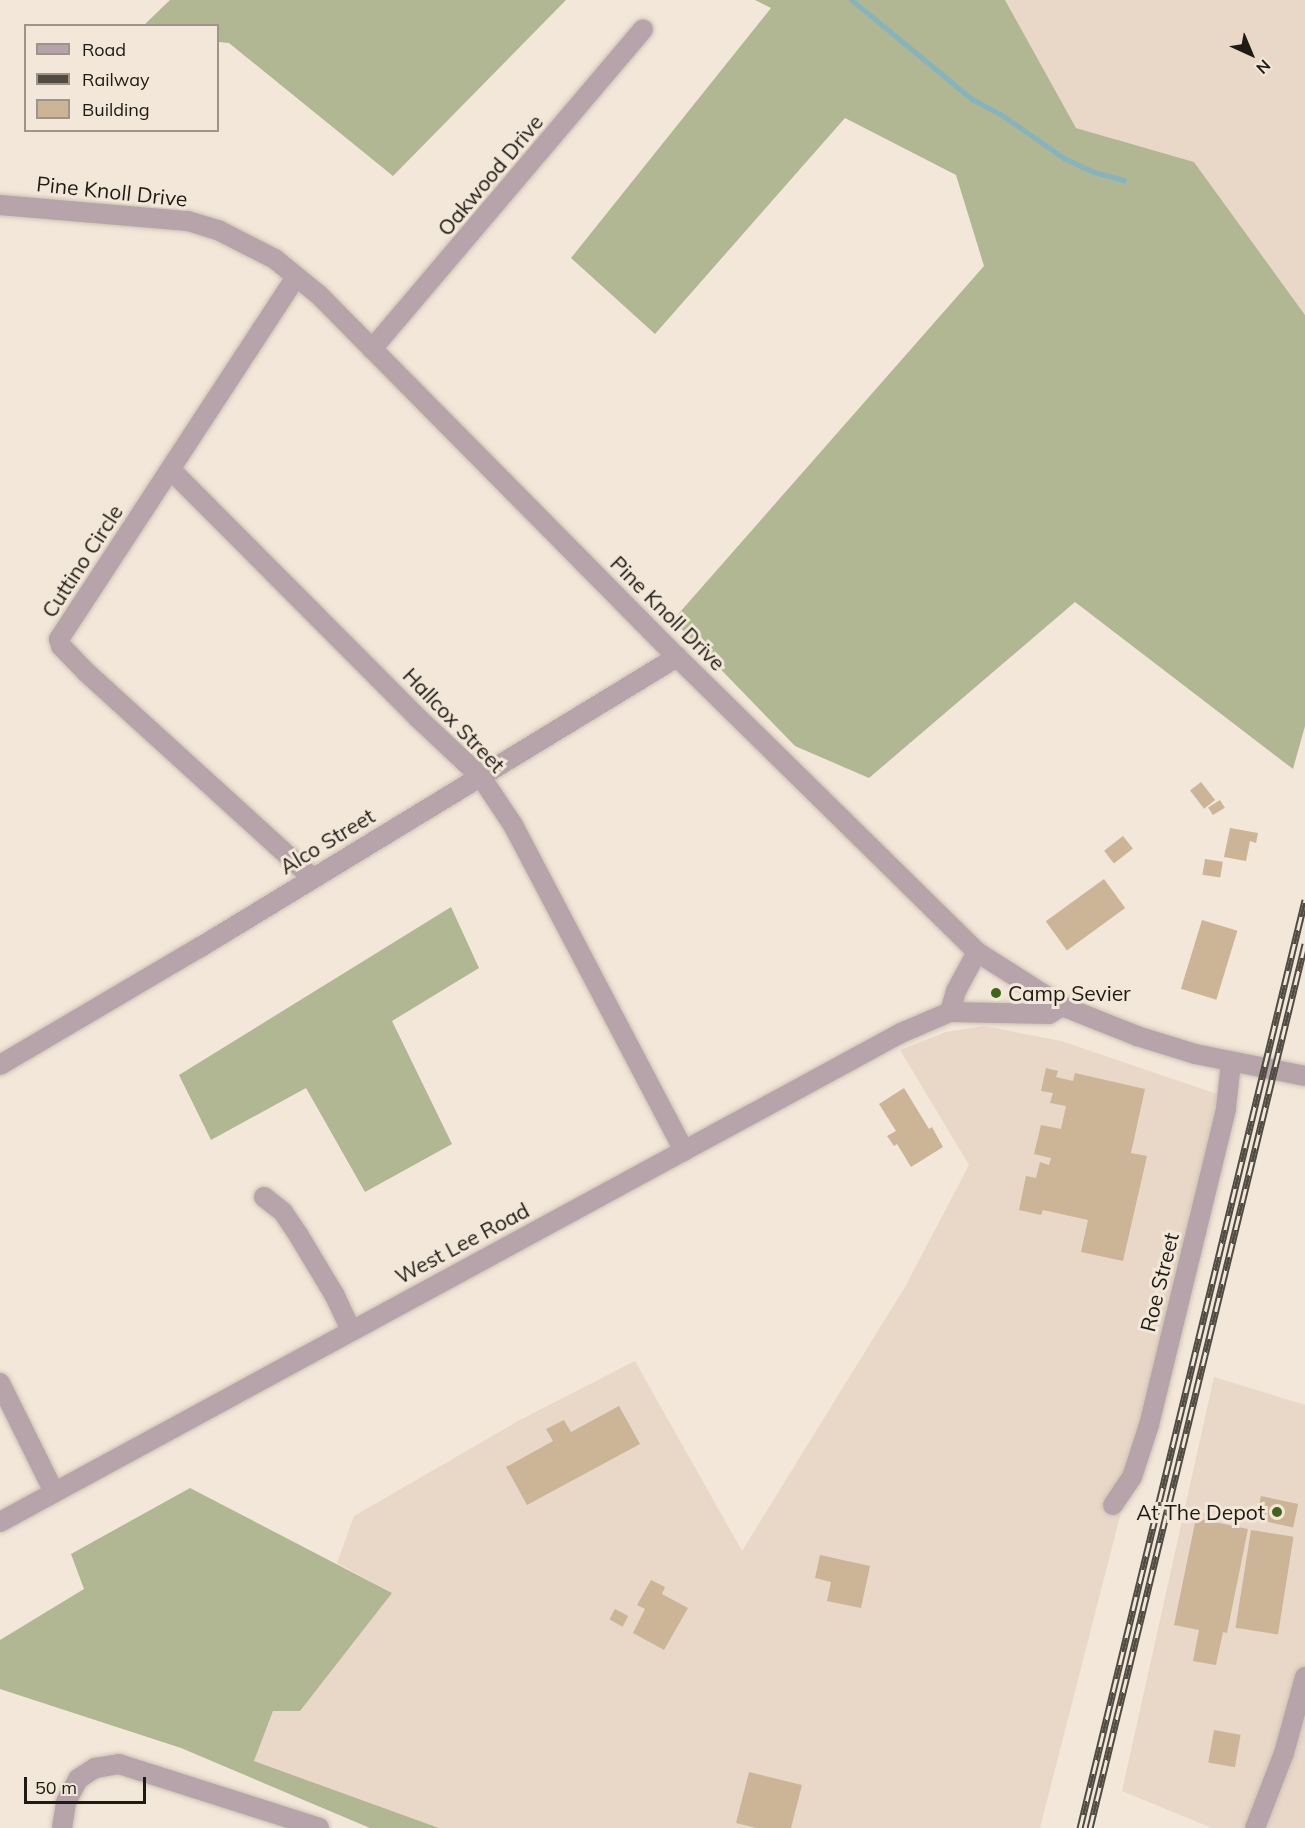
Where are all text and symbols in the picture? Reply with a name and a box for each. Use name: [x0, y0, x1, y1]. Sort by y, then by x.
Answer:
legend: [24, 24, 219, 132]
north arrow: [1221, 24, 1281, 84]
text: Road: [82, 38, 126, 61]
text: N: [1252, 56, 1275, 78]
text: Railway: [82, 68, 150, 91]
text: Building: [82, 98, 150, 121]
street label: Oakwood Drive: [432, 109, 548, 241]
street label: Pine Knoll Drive: [35, 171, 189, 211]
street label: Cuttino Circle: [36, 500, 128, 622]
street label: Pine Knoll Drive: [605, 550, 731, 676]
street label: Hallcox Street: [398, 663, 510, 777]
street label: Alco Street: [275, 803, 379, 879]
place label: Camp Sevier: [1008, 980, 1131, 1006]
marker: Camp Sevier: [989, 986, 1003, 1000]
street label: West Lee Road: [391, 1197, 533, 1289]
street label: Roe Street: [1135, 1230, 1183, 1334]
place label: At The Depot: [1136, 1499, 1265, 1525]
marker: At The Depot: [1270, 1505, 1284, 1519]
scale bar: [27, 1765, 148, 1803]
text: 50 m: [35, 1776, 77, 1799]

